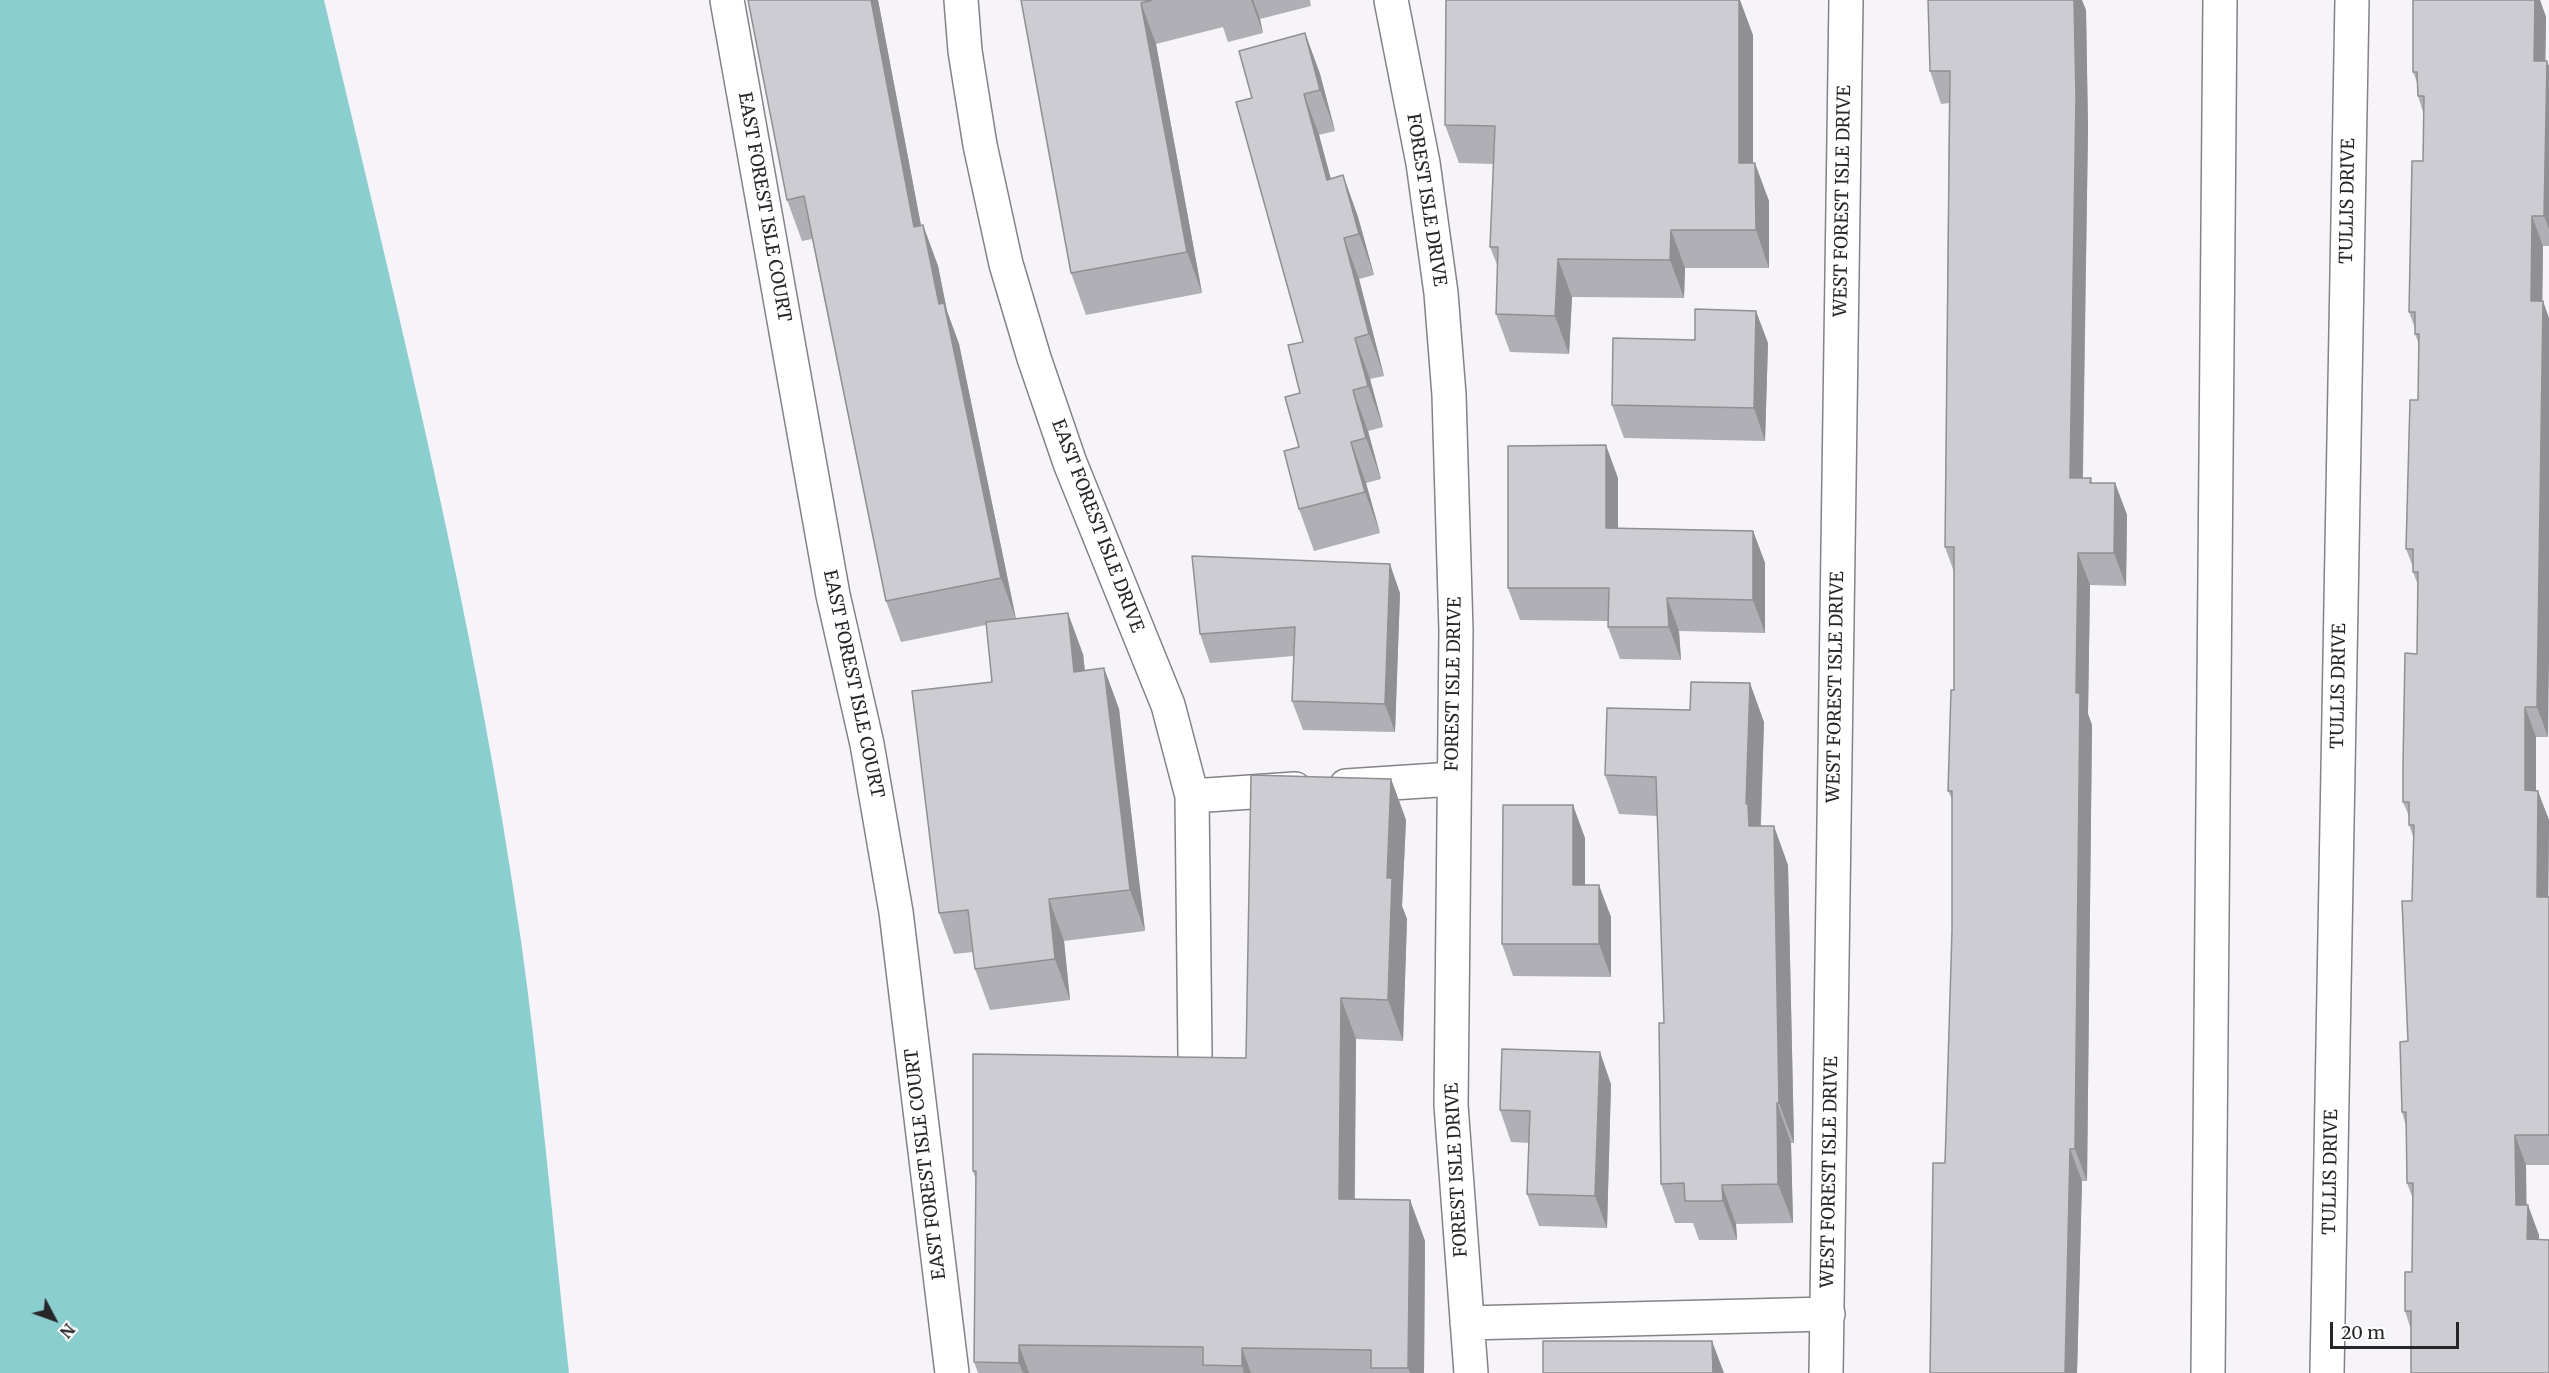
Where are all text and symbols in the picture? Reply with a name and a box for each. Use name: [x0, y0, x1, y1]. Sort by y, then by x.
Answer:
street label: WEST FOREST ISLE DRIVE: [1830, 85, 1856, 317]
street label: EAST FOREST ISLE COURT: [733, 90, 795, 324]
street label: FOREST ISLE DRIVE: [1402, 112, 1450, 288]
street label: TULLIS DRIVE: [2336, 138, 2360, 264]
street label: EAST FOREST ISLE DRIVE: [1046, 416, 1148, 636]
street label: EAST FOREST ISLE COURT: [818, 568, 888, 800]
street label: WEST FOREST ISLE DRIVE: [1823, 571, 1849, 803]
street label: FOREST ISLE DRIVE: [1442, 596, 1466, 772]
street label: TULLIS DRIVE: [2327, 623, 2351, 749]
street label: EAST FOREST ISLE COURT: [901, 1047, 951, 1281]
street label: WEST FOREST ISLE DRIVE: [1817, 1056, 1843, 1288]
street label: FOREST ISLE DRIVE: [1442, 1082, 1472, 1258]
street label: TULLIS DRIVE: [2319, 1109, 2343, 1235]
north arrow: [24, 1289, 84, 1349]
scale bar: [2333, 1310, 2462, 1348]
text: N: [56, 1319, 79, 1342]
text: 20 m: [2341, 1321, 2385, 1344]

